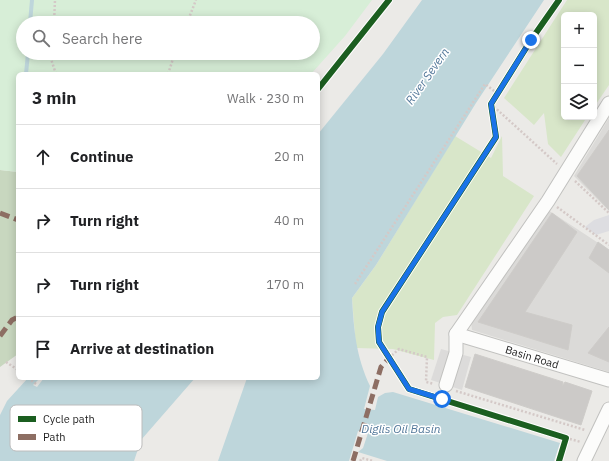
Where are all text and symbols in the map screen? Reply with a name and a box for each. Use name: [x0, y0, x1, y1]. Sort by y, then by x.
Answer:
map controls: [561, 12, 597, 120]
button: +: [561, 12, 597, 48]
search box: [16, 16, 320, 60]
icon: search: [30, 27, 52, 49]
text: Search here: [62, 29, 142, 48]
route end: [522, 31, 540, 49]
water label: River Severn: [402, 45, 452, 107]
button: −: [561, 48, 597, 84]
button: layers: [561, 84, 597, 120]
text: 3 min: [32, 87, 76, 109]
text: Walk · 230 m: [227, 90, 304, 107]
icon: ahead: [32, 146, 54, 168]
text: Continue: [70, 147, 134, 166]
text: 20 m: [274, 148, 304, 165]
icon: right: [32, 210, 54, 232]
text: Turn right: [70, 211, 139, 230]
text: 40 m: [274, 212, 304, 229]
icon: right: [32, 274, 54, 296]
text: Turn right: [70, 275, 139, 294]
text: 170 m: [266, 276, 304, 293]
icon: arrive: [32, 338, 54, 360]
text: Arrive at destination: [70, 339, 214, 358]
street label: Basin Road: [504, 342, 560, 372]
route start: [433, 390, 451, 408]
legend: [10, 405, 142, 451]
text: Cycle path: [43, 412, 95, 426]
water label: Diglis Oil Basin: [361, 421, 441, 436]
text: Path: [43, 430, 66, 444]

